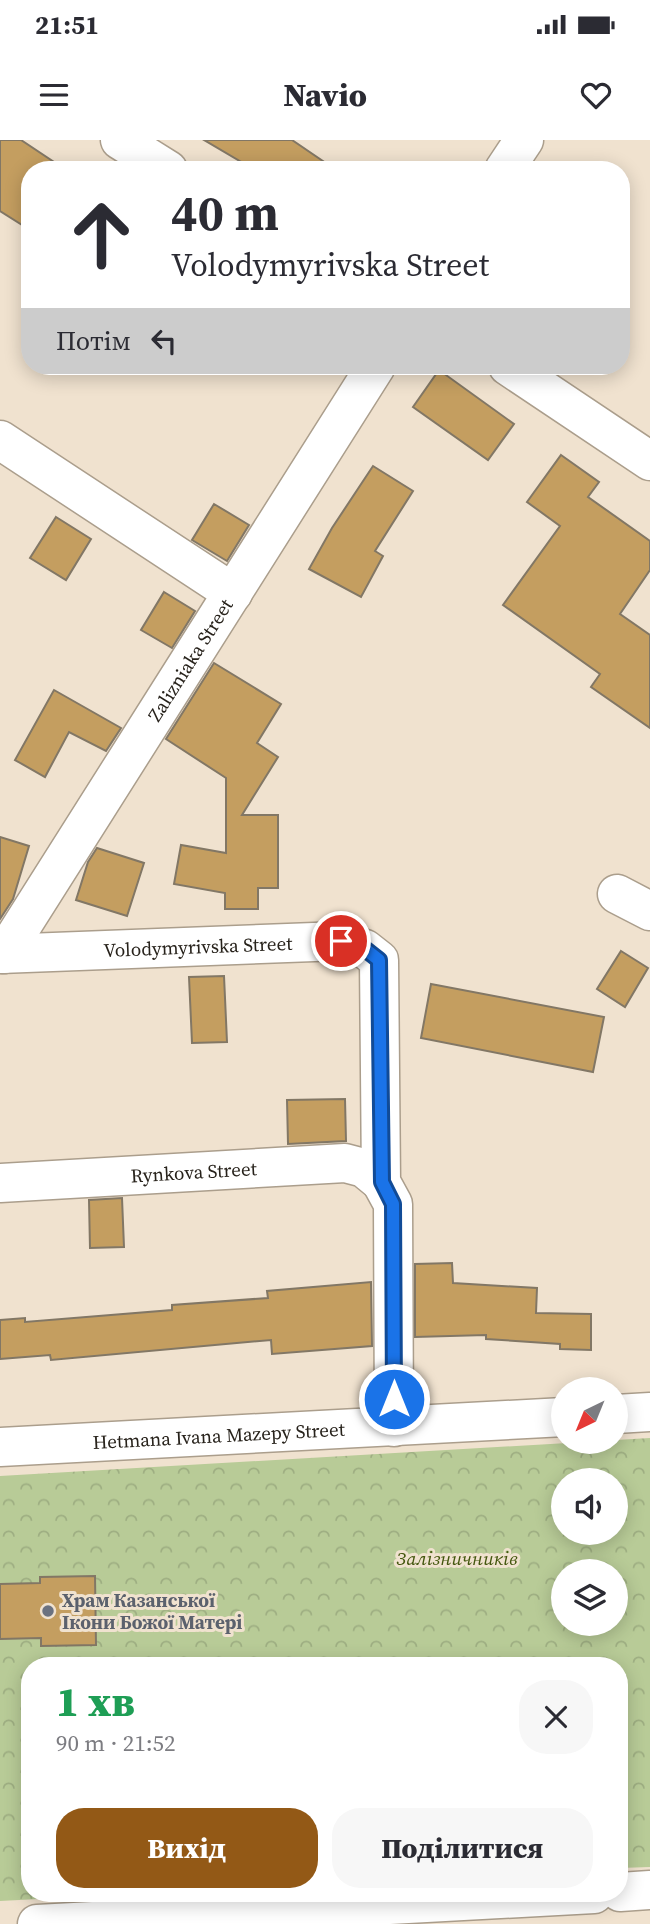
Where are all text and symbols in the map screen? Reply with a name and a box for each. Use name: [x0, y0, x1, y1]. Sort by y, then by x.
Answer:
text: 21:51: [35, 7, 99, 43]
text: Navio: [283, 73, 367, 117]
icon: menu: [35, 76, 73, 114]
icon: heart: [577, 76, 615, 114]
text: 40 m: [171, 179, 279, 246]
icon: ahead: [56, 189, 147, 280]
text: Volodymyrivska Street: [171, 243, 489, 287]
icon: left: [145, 322, 183, 360]
text: Потім: [56, 323, 131, 359]
street label: Zalizniaka Street: [141, 593, 239, 726]
pin: [311, 911, 371, 971]
icon: arrive: [322, 922, 360, 960]
street label: Volodymyrivska Street: [103, 930, 294, 963]
street label: Rynkova Street: [130, 1155, 258, 1188]
position arrow: [357, 1362, 431, 1436]
north arrow: [551, 1377, 628, 1454]
map controls: [551, 1377, 628, 1636]
street label: Hetmana Ivana Mazepy Street: [92, 1416, 346, 1455]
button: sound: [551, 1468, 628, 1545]
park label: Залізничників: [396, 1545, 518, 1571]
button: layers: [551, 1559, 628, 1636]
place label: Храм Казанської Ікони Божої Матері: [62, 1587, 242, 1635]
marker: Храм Казанської Ікони Божої Матері: [40, 1603, 56, 1619]
text: 1 хв: [56, 1672, 135, 1730]
button: close: [519, 1680, 593, 1754]
text: 90 m · 21:52: [56, 1727, 176, 1759]
button: Вихід: [56, 1808, 318, 1888]
button: Поділитися: [332, 1808, 593, 1888]

